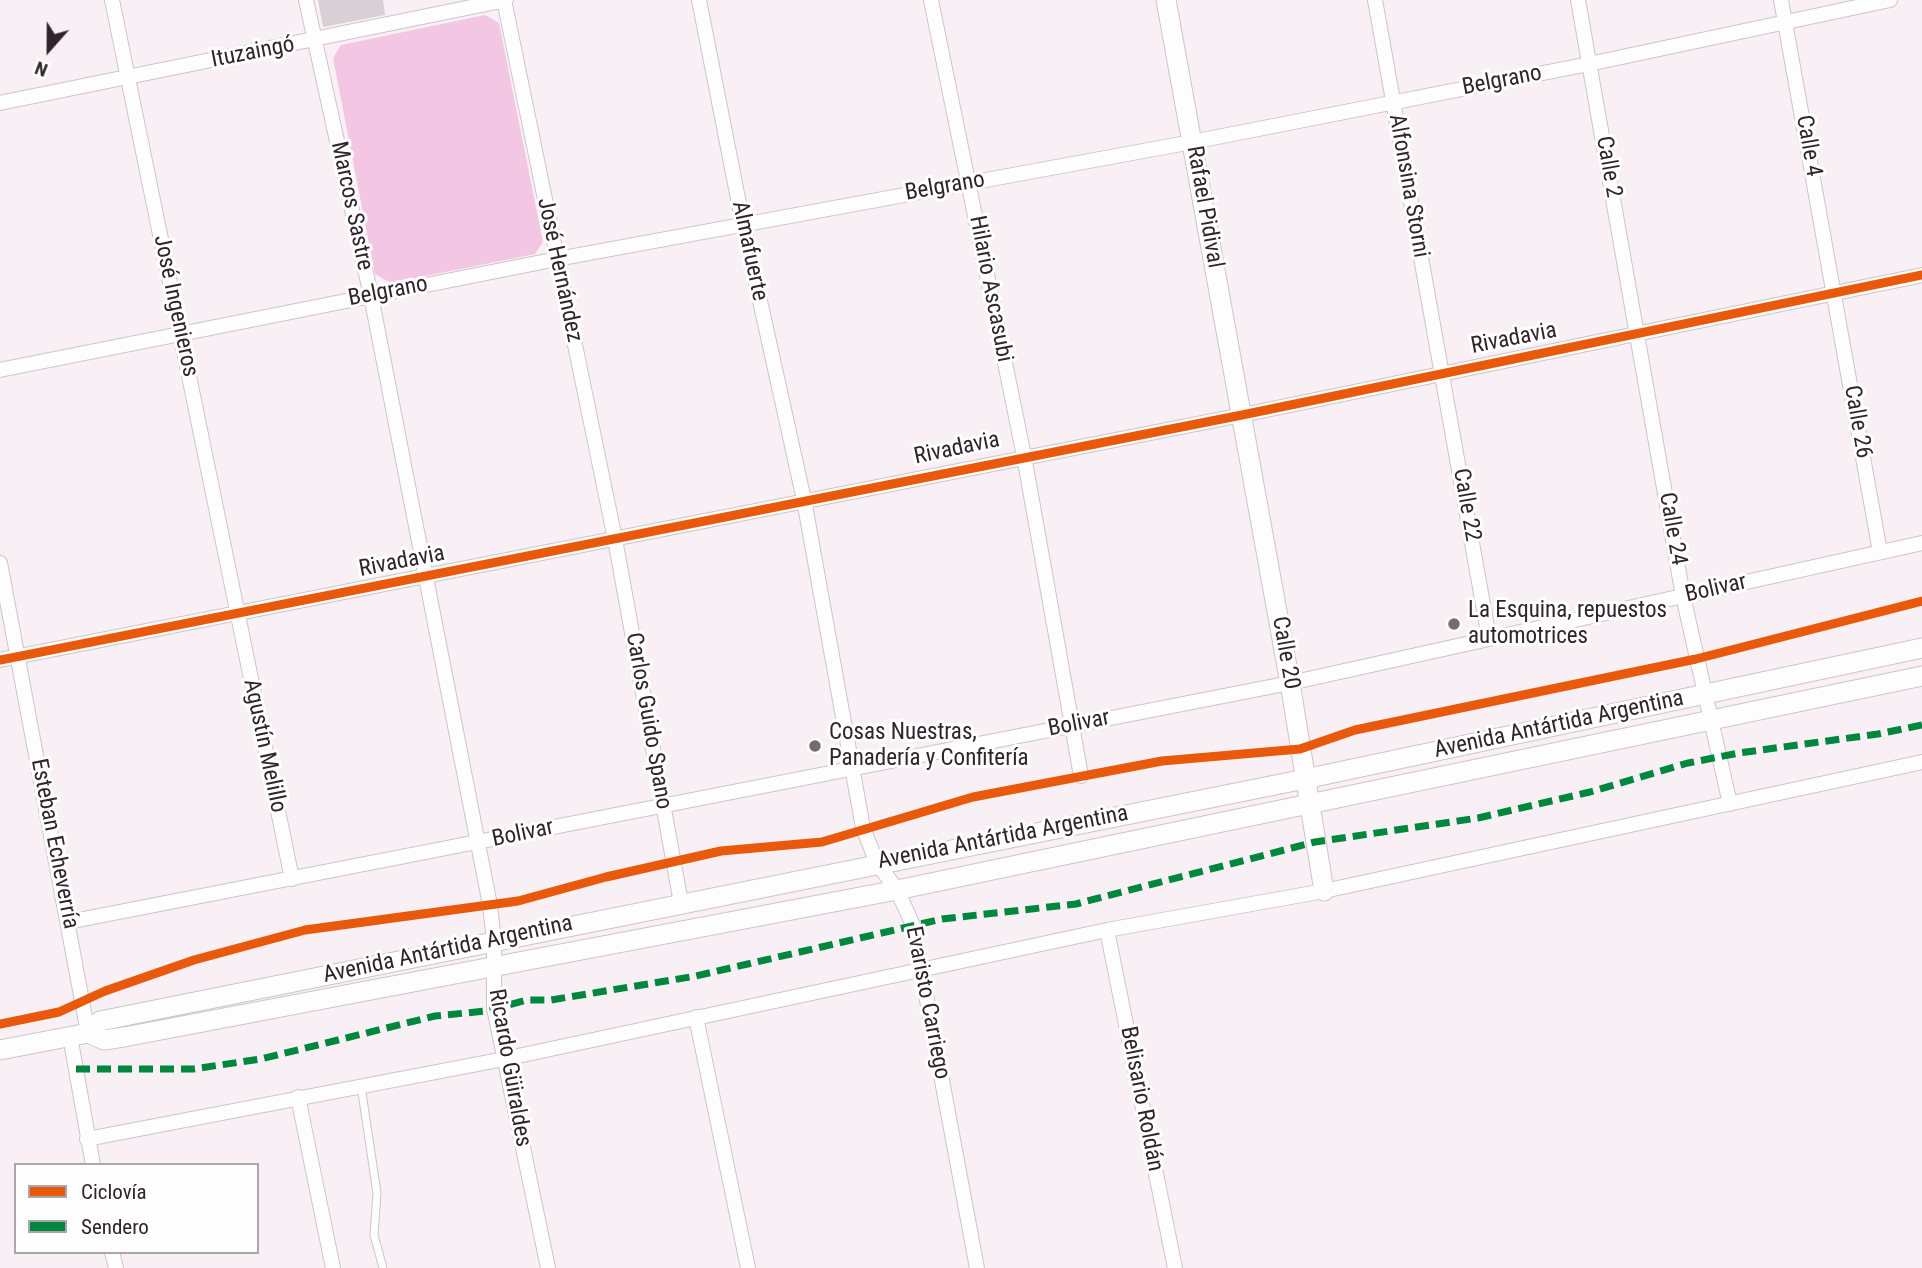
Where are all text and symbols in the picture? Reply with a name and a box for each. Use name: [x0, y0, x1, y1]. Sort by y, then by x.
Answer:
north arrow: [14, 14, 84, 84]
street label: Ituzaingó: [209, 31, 297, 75]
text: N: [32, 56, 51, 82]
street label: Belgrano: [1460, 60, 1544, 102]
street label: Alfonsina Storni: [1382, 112, 1434, 260]
street label: Calle 4: [1789, 113, 1827, 179]
street label: Calle 2: [1589, 134, 1627, 200]
street label: Marcos Sastre: [324, 139, 378, 273]
street label: Rafael Pidival: [1180, 144, 1228, 270]
street label: Belgrano: [903, 166, 987, 208]
street label: José Hernández: [530, 195, 588, 345]
street label: Almafuerte: [725, 199, 773, 303]
street label: Hilario Ascasubi: [962, 213, 1018, 365]
street label: José Ingenieros: [147, 233, 203, 379]
street label: Belgrano: [346, 271, 430, 313]
street label: Rivadavia: [1469, 317, 1559, 361]
street label: Calle 26: [1837, 383, 1877, 461]
street label: Rivadavia: [912, 427, 1002, 471]
street label: Calle 22: [1446, 466, 1486, 544]
street label: Calle 24: [1652, 490, 1692, 568]
street label: Rivadavia: [357, 540, 447, 584]
street label: Bolivar: [1683, 569, 1749, 609]
place label: La Esquina, repuestos automotrices: [1468, 597, 1667, 651]
street label: Calle 20: [1265, 614, 1305, 692]
marker: La Esquina, repuestos automotrices: [1446, 616, 1462, 632]
street label: Carlos Guido Spano: [619, 631, 677, 811]
street label: Agustín Melillo: [236, 677, 292, 815]
street label: Avenida Antártida Argentina: [1432, 685, 1686, 765]
street label: Bolivar: [1046, 705, 1112, 743]
place label: Cosas Nuestras, Panadería y Confitería: [829, 719, 1029, 773]
marker: Cosas Nuestras, Panadería y Confitería: [807, 738, 823, 754]
street label: Esteban Echeverría: [24, 757, 84, 931]
street label: Avenida Antártida Argentina: [875, 800, 1131, 876]
street label: Bolivar: [490, 814, 556, 854]
street label: Avenida Antártida Argentina: [321, 910, 575, 990]
street label: Evaristo Carriego: [899, 924, 955, 1082]
street label: Ricardo Güiraldes: [482, 987, 536, 1149]
street label: Belisario Roldán: [1113, 1024, 1169, 1174]
legend: [14, 1163, 259, 1254]
text: Ciclovía: [81, 1180, 147, 1204]
text: Sendero: [81, 1215, 149, 1239]

